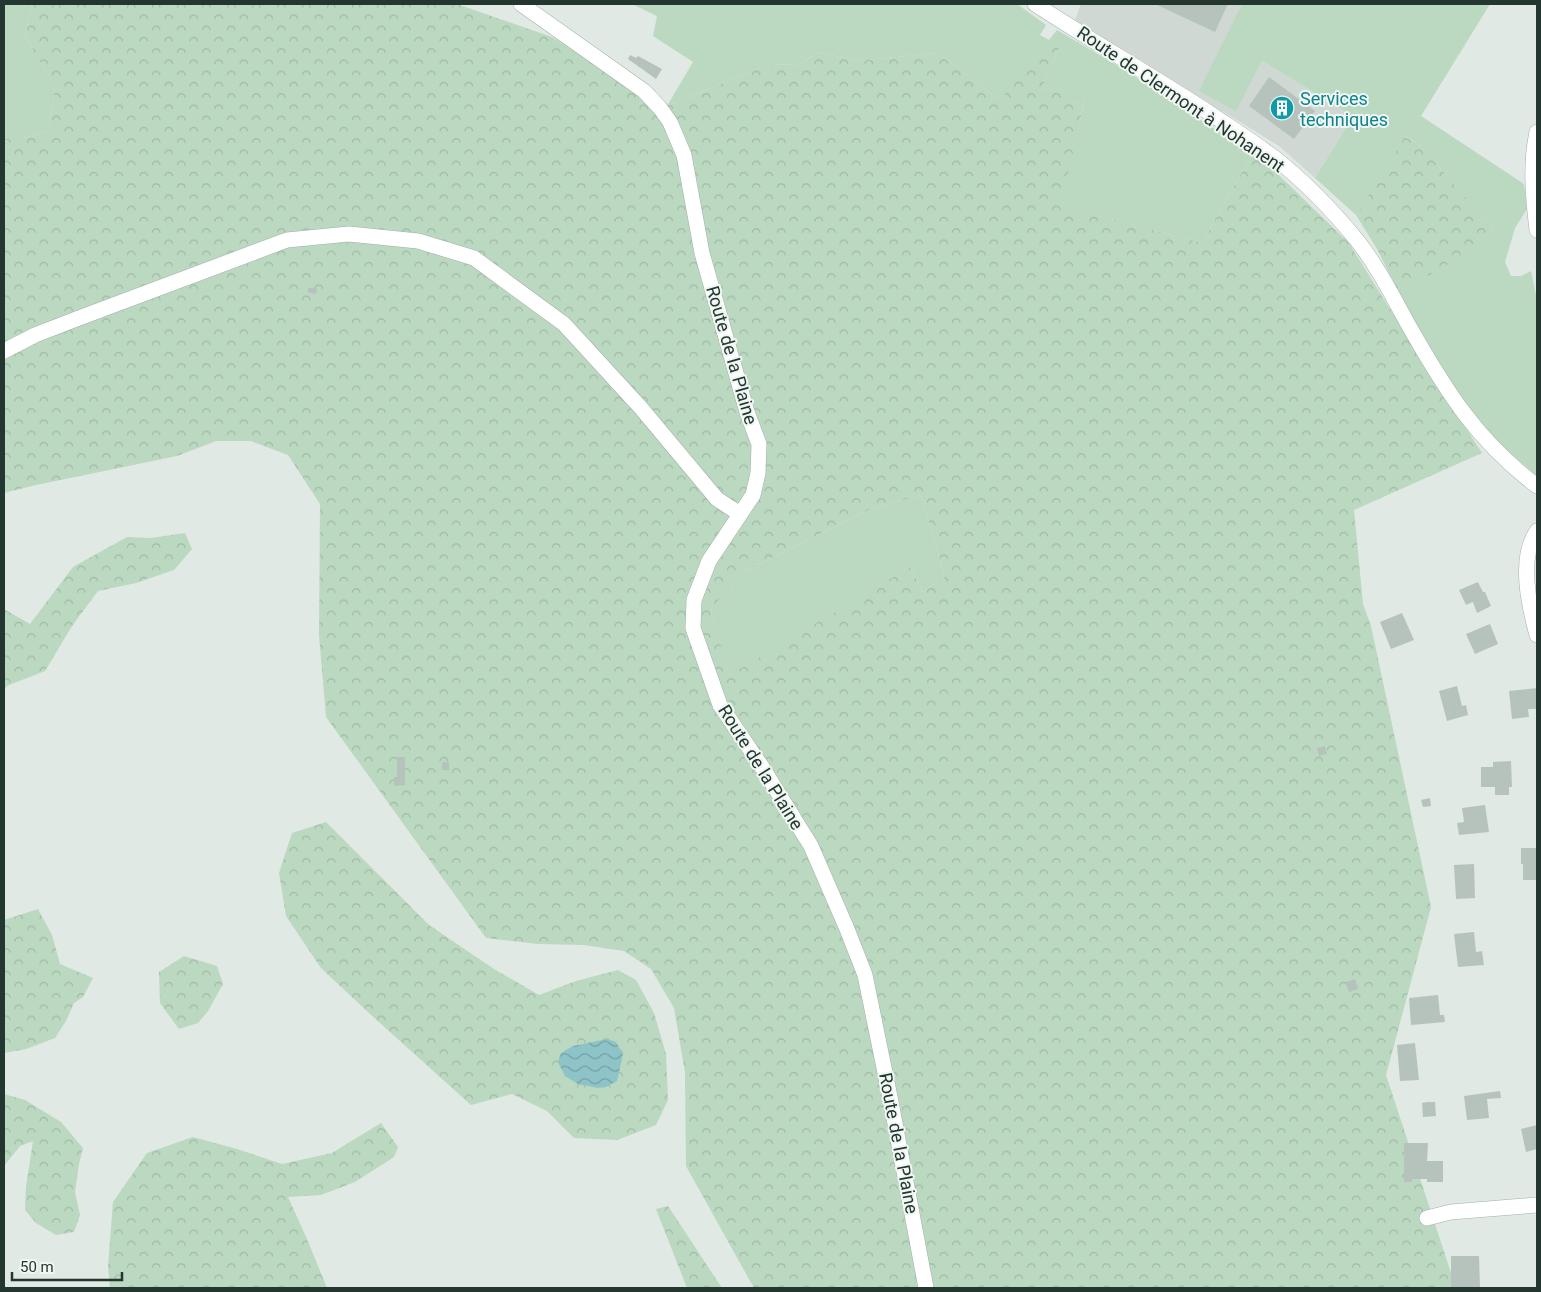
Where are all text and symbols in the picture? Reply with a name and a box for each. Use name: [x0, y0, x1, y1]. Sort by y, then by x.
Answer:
street label: Route de Clermont à Nohanent: [1073, 22, 1289, 176]
place label: Services techniques: [1300, 88, 1388, 130]
building icon: Services techniques: [1269, 95, 1295, 121]
street label: Route de la Plaine: [702, 283, 762, 427]
street label: Route de la Plaine: [714, 701, 808, 833]
street label: Route de la Plaine: [875, 1071, 923, 1215]
scale bar: [12, 1250, 122, 1282]
text: 50 m: [20, 1258, 54, 1276]

